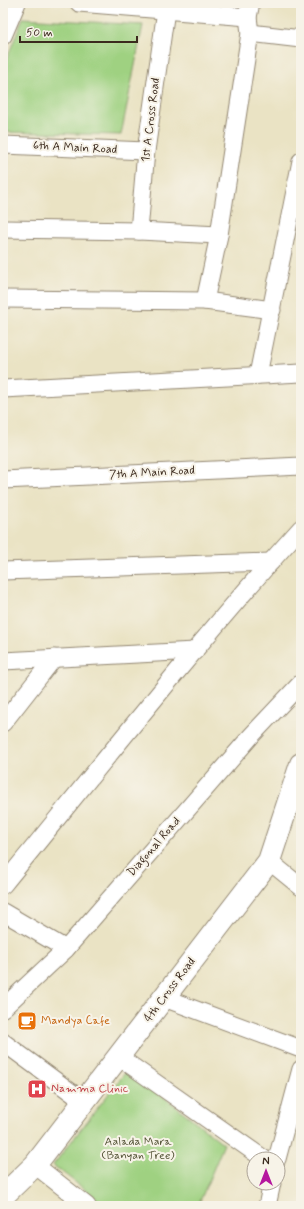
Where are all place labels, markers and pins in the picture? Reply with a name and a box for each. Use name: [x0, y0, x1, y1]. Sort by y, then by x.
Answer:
cafe icon: Mandya Cafe: [16, 1010, 38, 1032]
place label: Mandya Cafe: [41, 1013, 110, 1029]
hospital icon: Namma Clinic: [26, 1078, 48, 1100]
place label: Namma Clinic: [51, 1081, 129, 1097]

